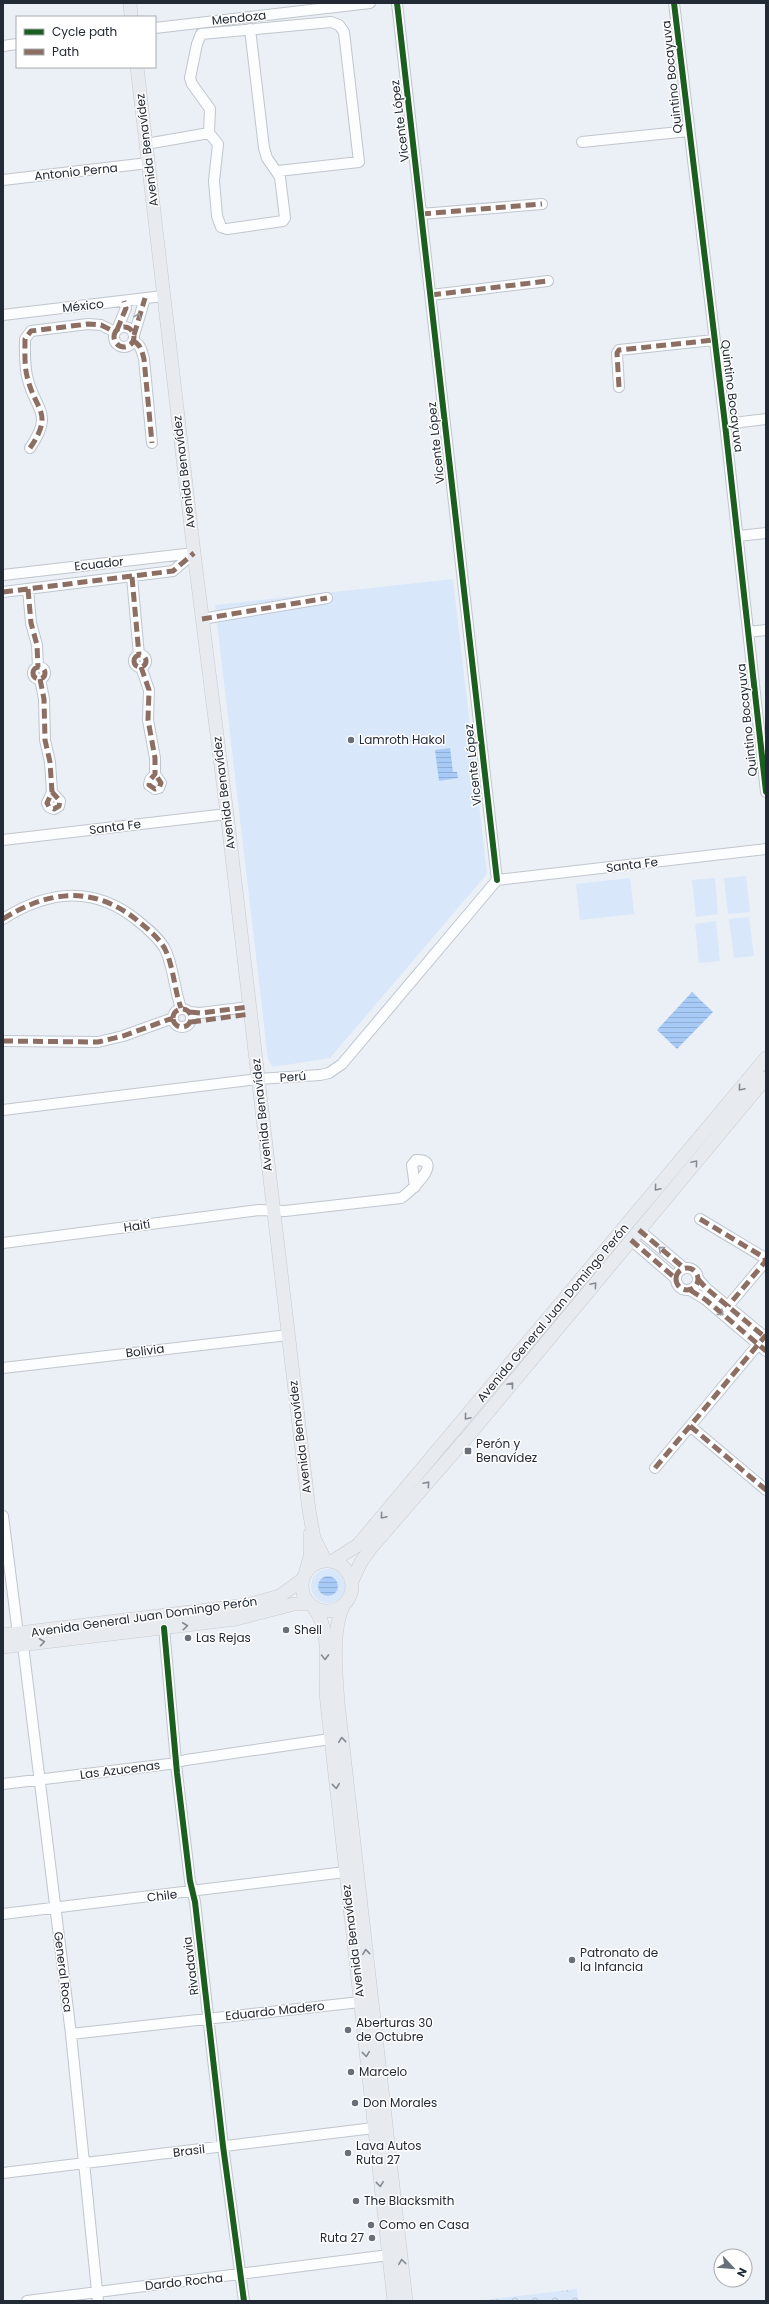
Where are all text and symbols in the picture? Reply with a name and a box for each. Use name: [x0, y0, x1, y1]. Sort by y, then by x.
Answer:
street label: Mendoza: [211, 6, 267, 29]
legend: [16, 16, 156, 68]
street label: Quintino Bocayuva: [657, 20, 686, 134]
text: Cycle path: [52, 23, 117, 40]
text: Path: [52, 43, 79, 60]
street label: Vicente López: [386, 79, 413, 163]
street label: Avenida Benavídez: [131, 93, 162, 207]
street label: Antonio Perna: [33, 159, 119, 184]
street label: México: [61, 295, 105, 316]
one-way arrow: [134, 313, 142, 320]
street label: Quintino Bocayuva: [717, 339, 748, 453]
street label: Vicente López: [423, 401, 448, 485]
street label: Avenida Benavídez: [168, 415, 199, 529]
street label: Ecuador: [73, 552, 125, 575]
street label: Quintino Bocayuva: [732, 663, 761, 777]
street label: Vicente López: [460, 723, 485, 807]
place label: Lamroth Hakol: [359, 731, 445, 748]
marker: Lamroth Hakol: [346, 735, 356, 745]
street label: Avenida Benavídez: [208, 736, 239, 850]
street label: Santa Fe: [88, 815, 142, 838]
street label: Santa Fe: [605, 853, 659, 876]
street label: Avenida Benavídez: [247, 1058, 276, 1172]
street label: Perú: [279, 1067, 307, 1086]
one-way arrow: [738, 1084, 745, 1091]
one-way arrow: [690, 1161, 697, 1168]
one-way arrow: [655, 1183, 662, 1190]
street label: Haití: [123, 1215, 151, 1236]
street label: Avenida General Juan Domingo Perón: [473, 1220, 633, 1406]
one-way arrow: [659, 1246, 666, 1253]
one-way arrow: [589, 1282, 596, 1289]
one-way arrow: [717, 1308, 724, 1315]
street label: Bolivia: [125, 1340, 165, 1361]
street label: Avenida Benavídez: [284, 1380, 315, 1494]
one-way arrow: [506, 1382, 513, 1389]
one-way arrow: [464, 1412, 471, 1420]
place label: Perón y Benavídez: [476, 1435, 537, 1466]
marker: Perón y Benavídez: [463, 1446, 473, 1456]
one-way arrow: [422, 1481, 429, 1489]
one-way arrow: [380, 1511, 387, 1519]
street label: Avenida General Juan Domingo Perón: [30, 1592, 258, 1641]
one-way arrow: [182, 1621, 188, 1630]
place label: Shell: [294, 1621, 322, 1638]
marker: Shell: [281, 1625, 291, 1635]
place label: Las Rejas: [196, 1629, 251, 1646]
marker: Las Rejas: [183, 1633, 193, 1643]
one-way arrow: [39, 1638, 45, 1647]
one-way arrow: [321, 1654, 329, 1660]
one-way arrow: [338, 1737, 347, 1743]
street label: Las Azucenas: [79, 1756, 161, 1783]
one-way arrow: [331, 1783, 340, 1789]
street label: Avenida Benavídez: [337, 1884, 368, 1998]
street label: Chile: [146, 1885, 178, 1906]
street label: General Roca: [50, 1931, 77, 2013]
street label: Rivadavia: [178, 1936, 203, 1996]
place label: Patronato de la Infancia: [580, 1944, 658, 1975]
one-way arrow: [362, 1949, 371, 1955]
marker: Patronato de la Infancia: [567, 1955, 577, 1965]
street label: Eduardo Madero: [224, 1997, 326, 2024]
place label: Aberturas 30 de Octubre: [356, 2014, 433, 2045]
marker: Aberturas 30 de Octubre: [343, 2025, 353, 2035]
one-way arrow: [361, 2051, 370, 2057]
place label: Marcelo: [359, 2063, 408, 2080]
marker: Marcelo: [346, 2067, 356, 2077]
place label: Don Morales: [363, 2094, 437, 2111]
marker: Don Morales: [350, 2098, 360, 2108]
place label: Lava Autos Ruta 27: [356, 2137, 421, 2168]
street label: Brasil: [172, 2140, 206, 2161]
marker: Lava Autos Ruta 27: [343, 2148, 353, 2158]
one-way arrow: [376, 2181, 385, 2187]
place label: The Blacksmith: [364, 2192, 454, 2209]
marker: The Blacksmith: [351, 2196, 361, 2206]
place label: Como en Casa: [379, 2216, 469, 2233]
marker: Como en Casa: [366, 2220, 376, 2230]
place label: Ruta 27: [320, 2229, 364, 2246]
marker: Ruta 27: [367, 2233, 377, 2243]
north arrow: [713, 2248, 753, 2288]
one-way arrow: [398, 2259, 407, 2265]
text: N: [733, 2265, 751, 2280]
street label: Dardo Rocha: [144, 2269, 224, 2294]

